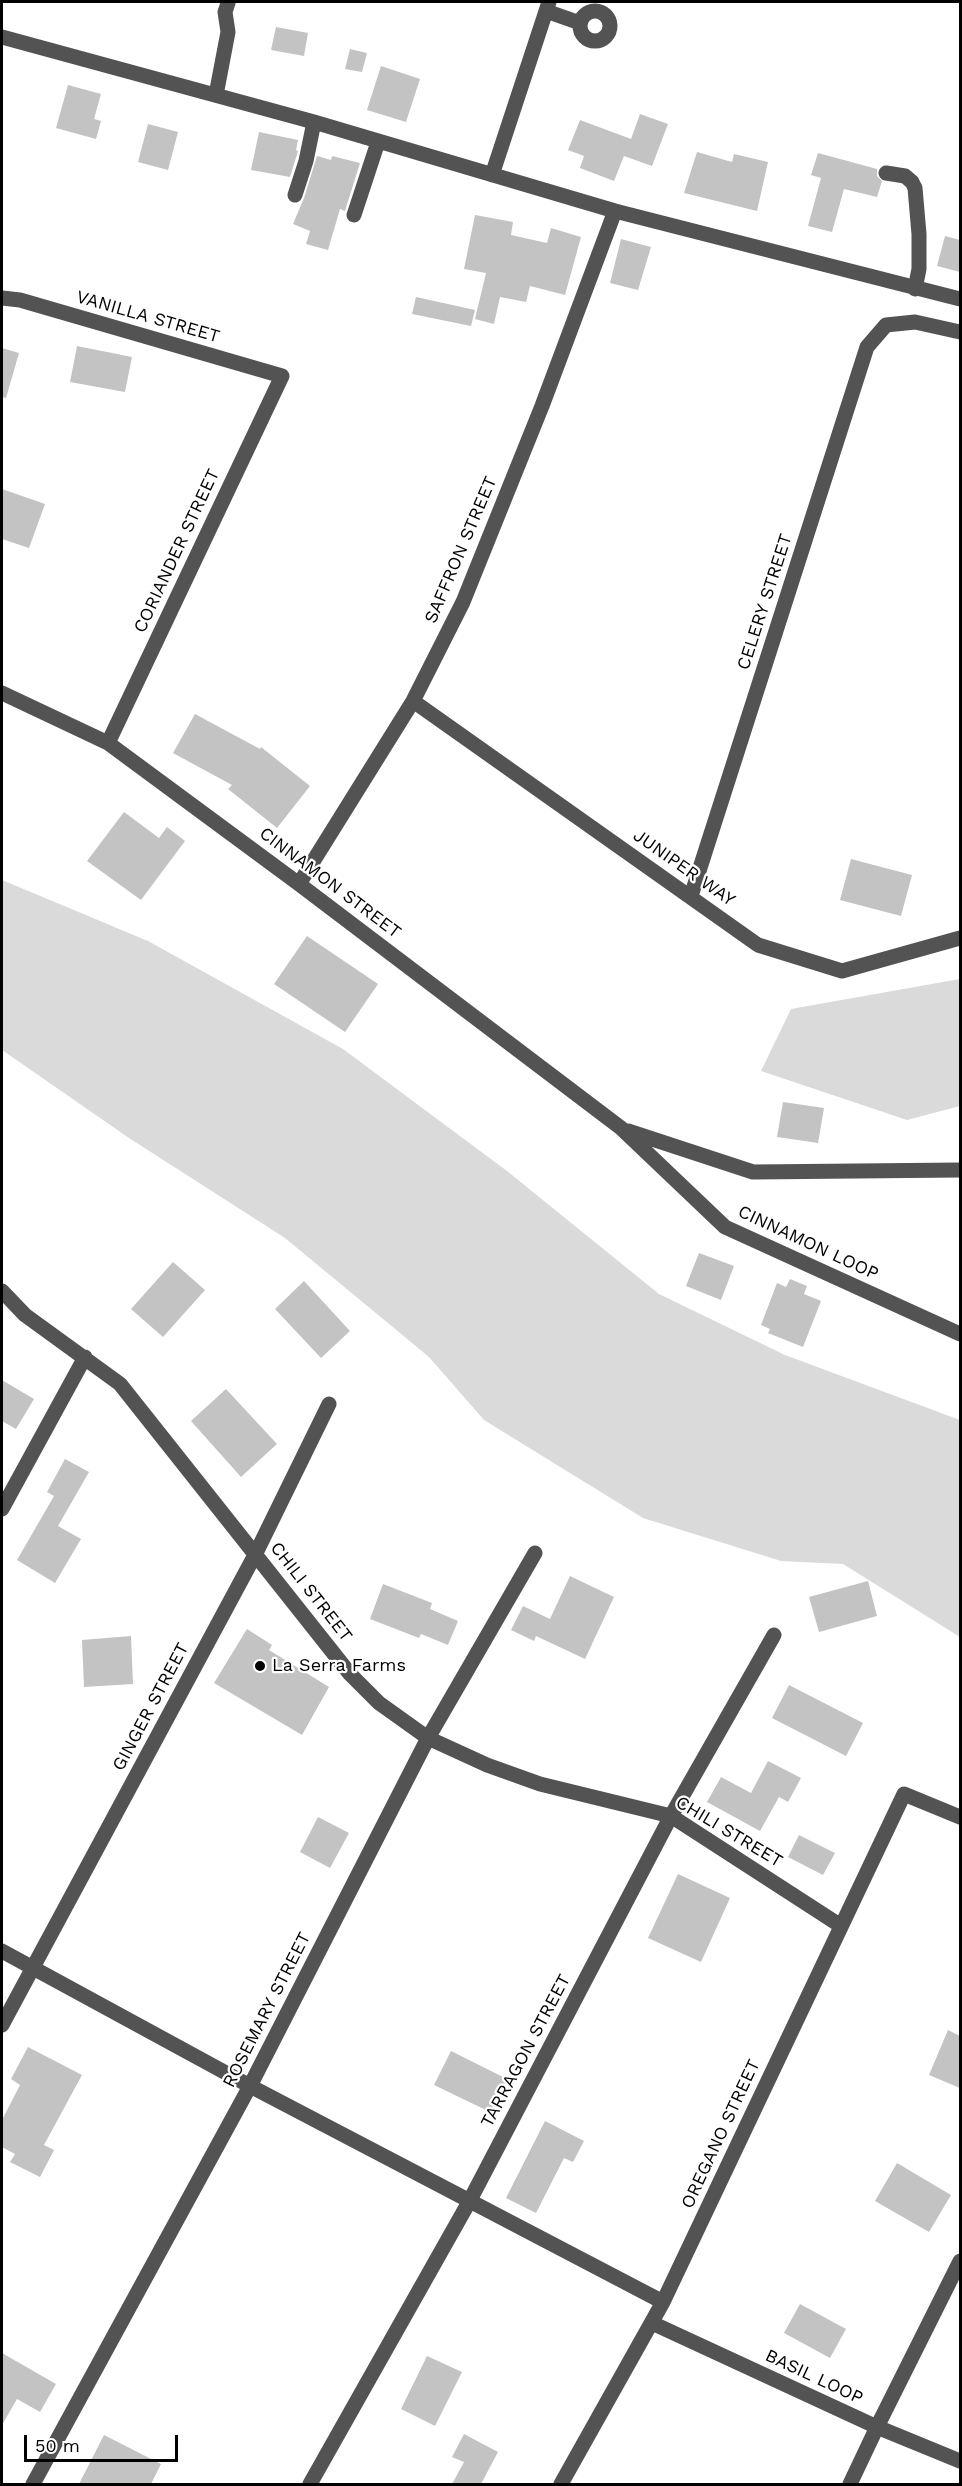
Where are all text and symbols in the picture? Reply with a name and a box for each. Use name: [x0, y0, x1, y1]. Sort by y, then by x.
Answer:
street label: VANILLA STREET: [74, 286, 222, 348]
street label: CORIANDER STREET: [130, 466, 224, 636]
street label: SAFFRON STREET: [420, 473, 502, 627]
street label: CELERY STREET: [733, 531, 797, 673]
street label: CINNAMON STREET: [255, 823, 405, 943]
street label: JUNIPER WAY: [629, 825, 739, 911]
street label: CINNAMON LOOP: [734, 1201, 882, 1285]
street label: CHILI STREET: [265, 1538, 357, 1646]
street label: GINGER STREET: [108, 1639, 194, 1775]
place label: La Serra Farms: [272, 1655, 406, 1677]
marker: La Serra Farms: [253, 1659, 267, 1673]
street label: CHILI STREET: [672, 1792, 786, 1872]
street label: ROSEMARY STREET: [218, 1929, 316, 2091]
street label: TARRAGON STREET: [477, 1971, 575, 2131]
street label: OREGANO STREET: [677, 2056, 765, 2212]
street label: BASIL LOOP: [762, 2345, 866, 2409]
scale bar: [27, 2423, 182, 2461]
text: 50 m: [35, 2435, 80, 2456]

